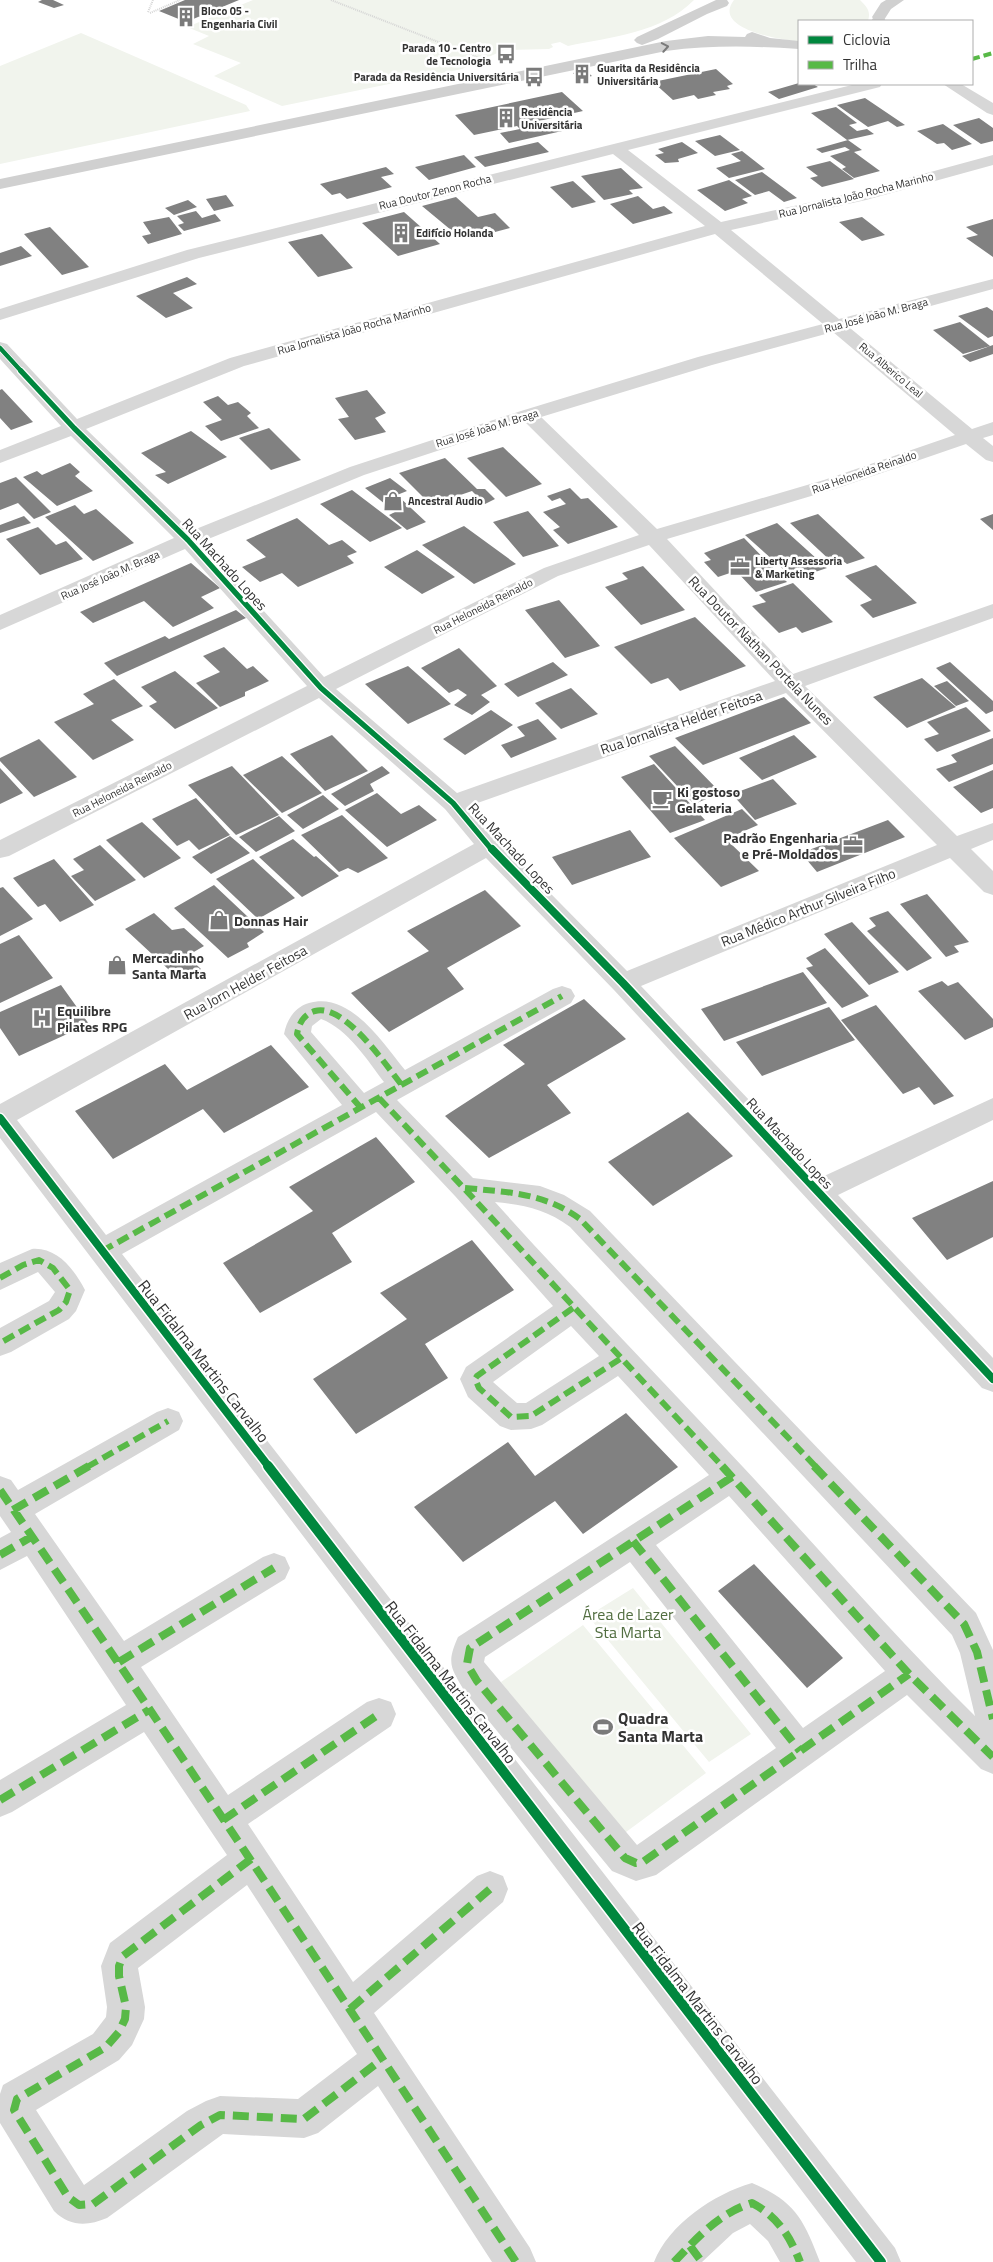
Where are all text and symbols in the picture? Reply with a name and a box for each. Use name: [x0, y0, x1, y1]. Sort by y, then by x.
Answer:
place label: Bloco 05 - Engenharia Civil: [201, 3, 278, 32]
building icon: Bloco 05 - Engenharia Civil: [175, 6, 197, 28]
legend: [798, 20, 973, 85]
text: Ciclovia: [843, 28, 891, 51]
place label: Parada 10 - Centro de Tecnologia: [402, 40, 491, 69]
one-way arrow: [660, 42, 669, 53]
bus stop icon: Parada 10 - Centro de Tecnologia: [495, 43, 517, 65]
text: Trilha: [843, 53, 878, 76]
place label: Guarita da Residência Universitária: [597, 60, 700, 89]
building icon: Guarita da Residência Universitária: [571, 63, 593, 85]
bus stop icon: Parada da Residência Universitária: [523, 66, 545, 88]
place label: Parada da Residência Universitária: [354, 69, 519, 85]
place label: Residência Universitária: [521, 104, 583, 133]
building icon: Residência Universitária: [495, 107, 517, 129]
street label: Rua Jornalista João Rocha Marinho: [777, 168, 935, 222]
street label: Rua Doutor Zenon Rocha: [377, 170, 493, 214]
building icon: Edifício Holanda: [390, 222, 412, 244]
place label: Edifício Holanda: [416, 225, 494, 241]
street label: Rua José João M. Braga: [822, 293, 930, 337]
street label: Rua Jornalista João Rocha Marinho: [275, 299, 433, 359]
street label: Rua Alberico Leal: [856, 338, 926, 402]
street label: Rua José João M. Braga: [434, 405, 541, 451]
street label: Rua Heloneida Reinaldo: [810, 447, 919, 497]
shop icon: Ancestral Audio: [382, 490, 404, 512]
place label: Ancestral Audio: [408, 493, 483, 509]
street label: Rua Machado Lopes: [178, 513, 272, 615]
street label: Rua José João M. Braga: [58, 546, 162, 604]
place label: Liberty Assessoria & Marketing: [755, 553, 842, 582]
office icon: Liberty Assessoria & Marketing: [729, 556, 751, 578]
street label: Rua Doutor Nathan Portela Nunes: [684, 571, 838, 729]
street label: Rua Heloneida Reinaldo: [431, 574, 536, 638]
street label: Rua Jornalista Helder Feitosa: [597, 684, 765, 760]
street label: Rua Heloneida Reinaldo: [70, 757, 175, 821]
place label: Ki gostoso Gelateria: [677, 781, 740, 818]
cafe icon: Ki gostoso Gelateria: [651, 788, 673, 810]
street label: Rua Machado Lopes: [464, 798, 560, 898]
place label: Padrão Engenharia e Pré-Moldados: [723, 827, 838, 864]
office icon: Padrão Engenharia e Pré-Moldados: [842, 834, 864, 856]
street label: Rua Médico Arthur Silveira Filho: [717, 862, 899, 952]
shop icon: Donnas Hair: [208, 909, 230, 931]
place label: Donnas Hair: [234, 910, 308, 931]
street label: Rua Jorn Helder Feitosa: [180, 939, 310, 1025]
place label: Mercadinho Santa Marta: [132, 947, 206, 984]
shop icon: Mercadinho Santa Marta: [106, 954, 128, 976]
place label: Equilibre Pilates RPG: [57, 1000, 127, 1037]
hospital icon: Equilibre Pilates RPG: [31, 1007, 53, 1029]
street label: Rua Machado Lopes: [742, 1093, 838, 1193]
street label: Rua Fidalma Martins Carvalho: [133, 1274, 275, 1448]
street label: Rua Fidalma Martins Carvalho: [380, 1595, 522, 1769]
park label: Área de Lazer Sta Marta: [582, 1602, 674, 1644]
place label: Quadra Santa Marta: [618, 1706, 703, 1748]
sports icon: Quadra Santa Marta: [592, 1716, 614, 1738]
street label: Rua Fidalma Martins Carvalho: [627, 1916, 769, 2090]

